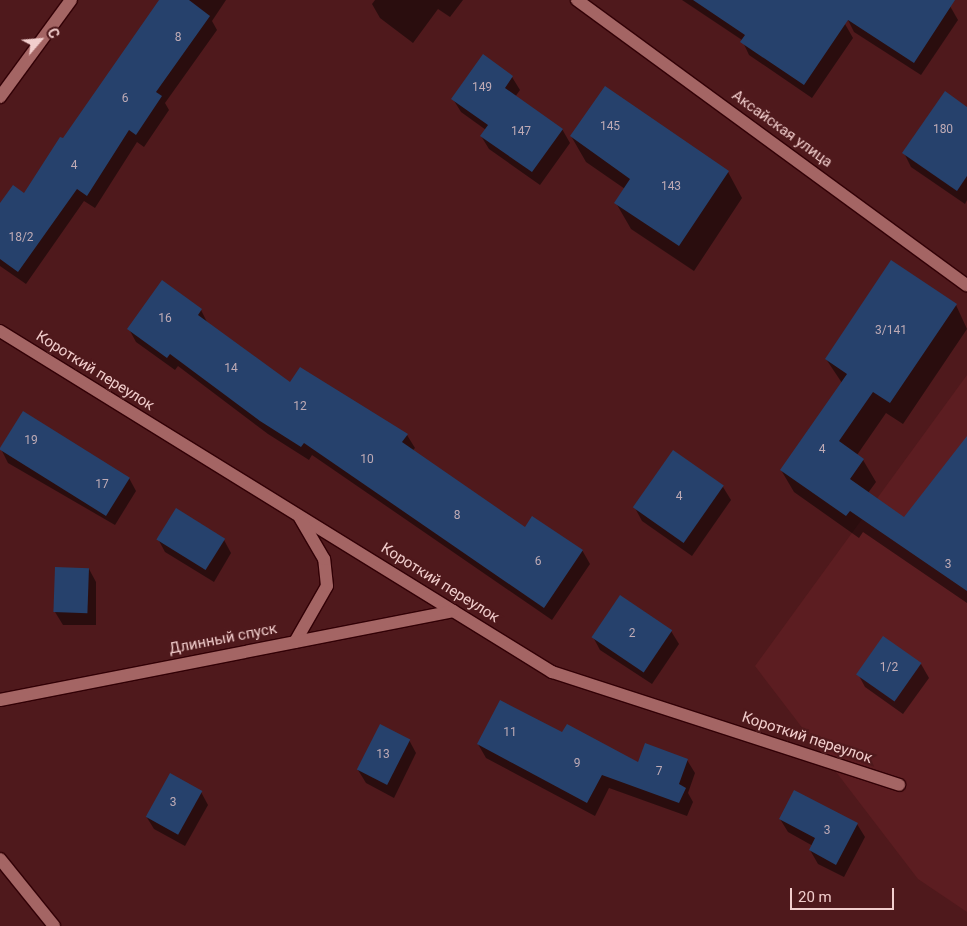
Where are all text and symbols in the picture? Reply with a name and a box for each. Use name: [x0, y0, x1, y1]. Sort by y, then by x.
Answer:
north arrow: [15, 15, 65, 65]
text: С: [44, 25, 63, 41]
house number: 8: [175, 31, 181, 45]
house number: 149: [472, 81, 492, 95]
street label: Аксайская улица: [728, 87, 836, 171]
house number: 6: [122, 92, 128, 106]
house number: 145: [600, 120, 620, 134]
house number: 180: [933, 123, 953, 137]
house number: 147: [511, 125, 531, 139]
house number: 4: [71, 159, 77, 173]
house number: 143: [661, 180, 681, 194]
house number: 18/2: [8, 231, 34, 245]
house number: 16: [158, 312, 172, 326]
house number: 3/141: [875, 324, 907, 338]
street label: Короткий переулок: [32, 327, 158, 415]
house number: 14: [224, 362, 238, 376]
house number: 12: [293, 400, 307, 414]
house number: 19: [24, 434, 38, 448]
house number: 4: [819, 443, 825, 457]
house number: 10: [360, 453, 374, 467]
house number: 17: [95, 478, 109, 492]
house number: 4: [676, 490, 682, 504]
house number: 8: [454, 509, 460, 523]
street label: Короткий переулок: [377, 539, 503, 627]
house number: 6: [535, 555, 541, 569]
house number: 3: [945, 558, 951, 572]
street label: Длинный спуск: [168, 620, 278, 658]
house number: 2: [629, 627, 635, 641]
house number: 1/2: [880, 661, 898, 675]
street label: Короткий переулок: [739, 708, 875, 768]
house number: 11: [503, 726, 517, 740]
house number: 13: [376, 748, 390, 762]
house number: 9: [574, 757, 580, 771]
house number: 7: [656, 765, 662, 779]
house number: 3: [170, 796, 176, 810]
house number: 3: [824, 824, 830, 838]
scale bar: [792, 878, 896, 910]
text: 20 m: [798, 888, 832, 906]

